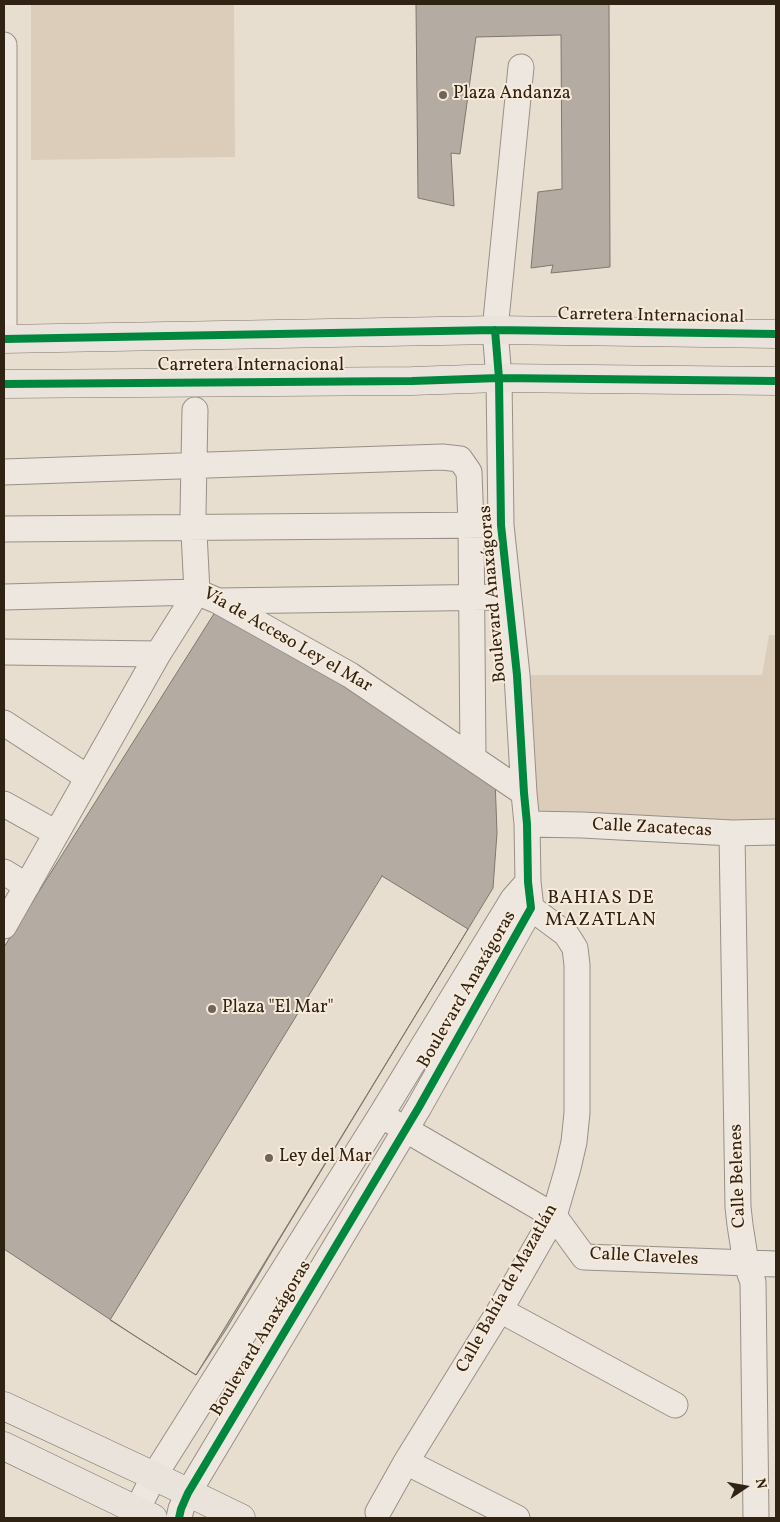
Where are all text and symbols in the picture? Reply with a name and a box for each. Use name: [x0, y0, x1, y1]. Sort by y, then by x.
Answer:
place label: Plaza Andanza: [453, 84, 571, 106]
marker: Plaza Andanza: [437, 89, 449, 101]
street label: Carretera Internacional: [558, 305, 744, 329]
street label: Carretera Internacional: [158, 356, 344, 378]
street label: Boulevard Anaxágoras: [475, 504, 513, 684]
street label: Vía de Acceso Ley el Mar: [199, 584, 375, 698]
street label: Calle Zacatecas: [591, 815, 713, 843]
district label: BAHIAS DE MAZATLAN: [544, 889, 658, 933]
street label: Boulevard Anaxágoras: [414, 908, 522, 1072]
place label: Plaza "El Mar": [222, 998, 334, 1020]
marker: Plaza "El Mar": [206, 1003, 218, 1015]
street label: Calle Belenes: [726, 1124, 752, 1228]
place label: Ley del Mar: [279, 1147, 372, 1169]
marker: Ley del Mar: [263, 1152, 275, 1164]
street label: Calle Bahía de Mazatlán: [453, 1201, 563, 1377]
street label: Calle Claveles: [589, 1244, 699, 1272]
street label: Boulevard Anaxágoras: [207, 1257, 317, 1421]
north arrow: [720, 1462, 770, 1512]
text: N: [750, 1477, 771, 1491]

